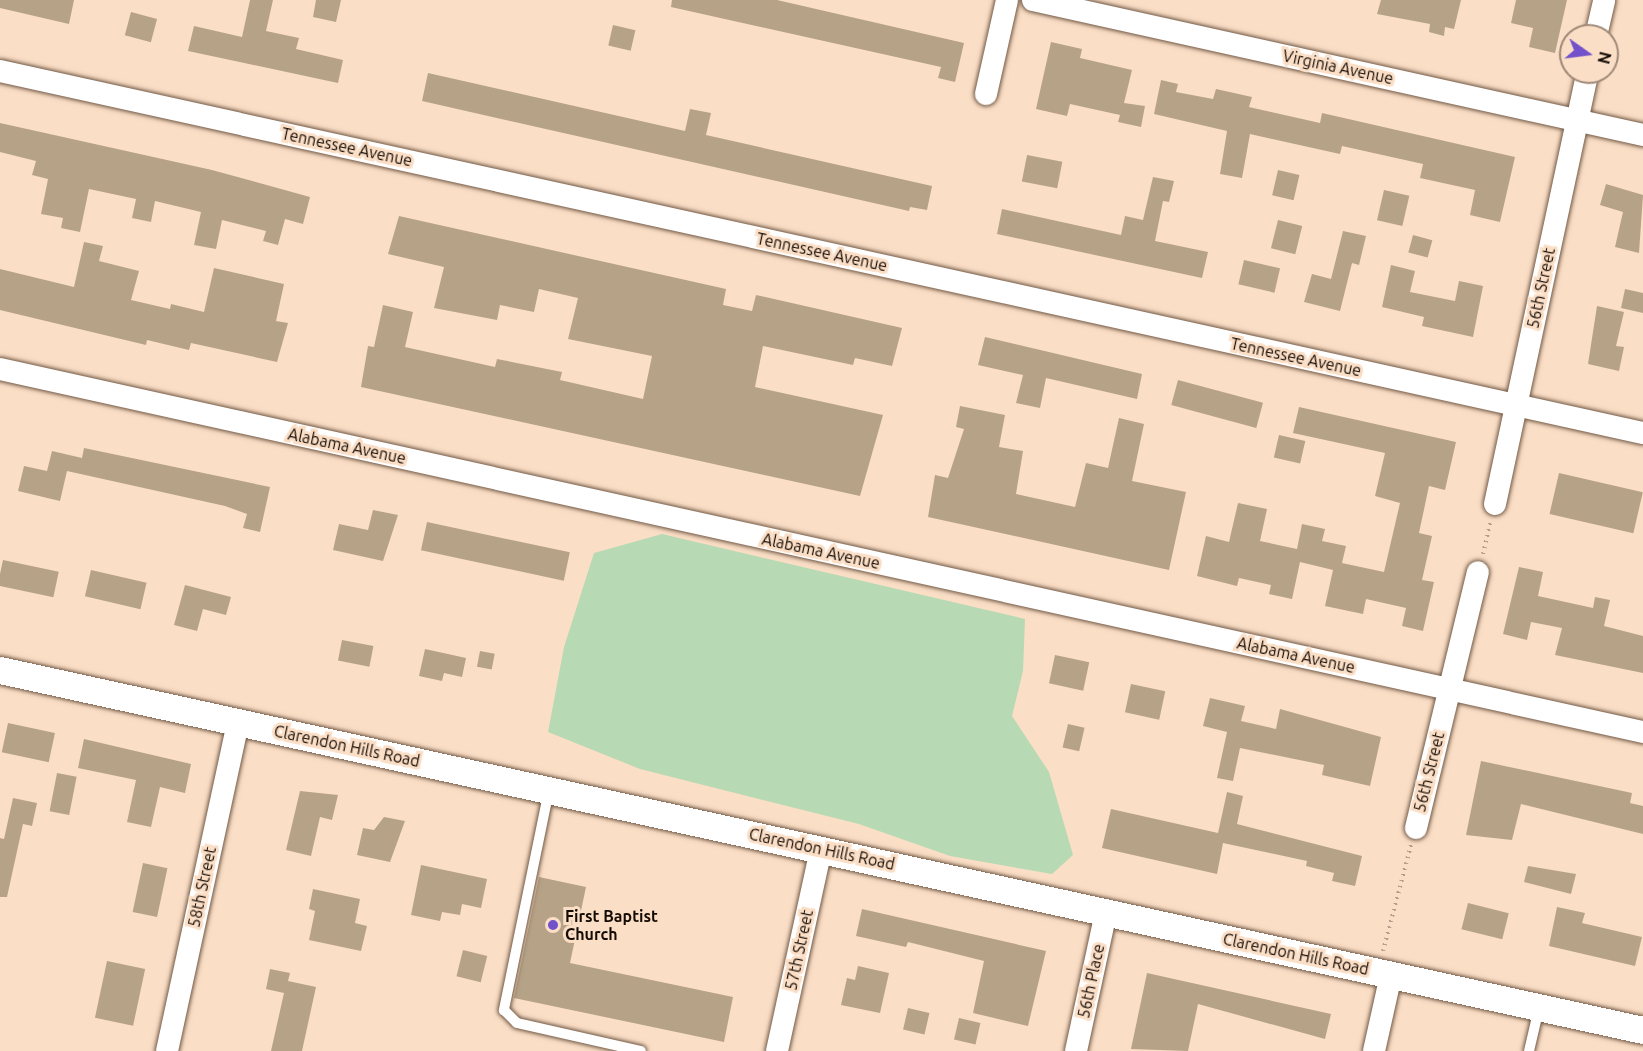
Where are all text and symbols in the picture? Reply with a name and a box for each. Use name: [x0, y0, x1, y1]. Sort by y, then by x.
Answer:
north arrow: [1559, 24, 1619, 84]
street label: Virginia Avenue: [1281, 46, 1395, 88]
text: N: [1594, 50, 1615, 66]
street label: Tennessee Avenue: [280, 124, 414, 170]
street label: Tennessee Avenue: [755, 229, 889, 275]
street label: 56th Street: [1523, 246, 1559, 330]
street label: Tennessee Avenue: [1229, 334, 1363, 380]
street label: Alabama Avenue: [286, 424, 408, 468]
street label: Alabama Avenue: [760, 529, 882, 573]
street label: Alabama Avenue: [1235, 633, 1357, 677]
street label: Clarendon Hills Road: [272, 721, 422, 771]
street label: 56th Street: [1410, 730, 1448, 814]
street label: Clarendon Hills Road: [747, 824, 897, 874]
street label: 58th Street: [184, 845, 220, 929]
place label: First Baptist Church: [565, 906, 658, 944]
street label: 57th Street: [781, 908, 817, 992]
marker: First Baptist Church: [546, 918, 560, 932]
street label: Clarendon Hills Road: [1221, 929, 1371, 979]
street label: 56th Place: [1074, 942, 1108, 1020]

